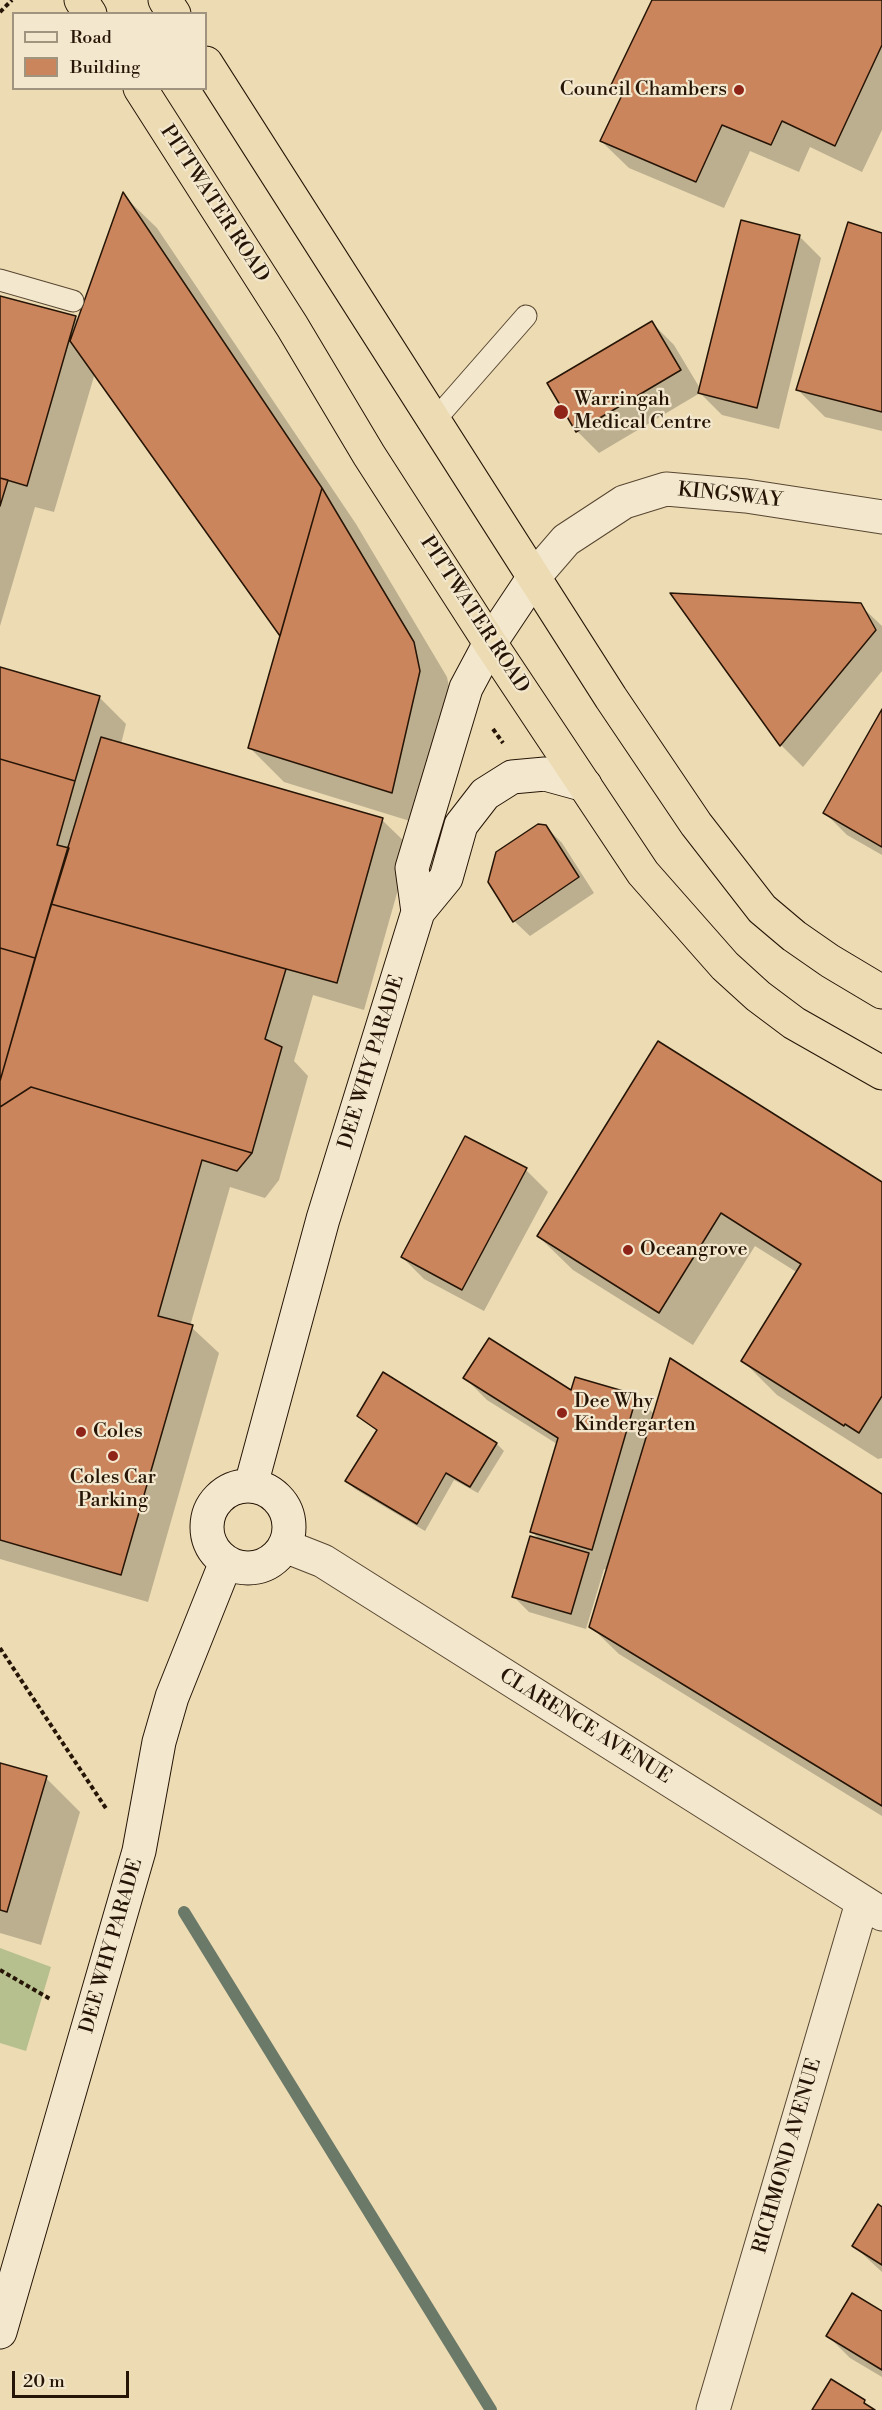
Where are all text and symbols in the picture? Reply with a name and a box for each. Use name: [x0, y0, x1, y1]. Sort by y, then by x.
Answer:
legend: [12, 12, 207, 90]
text: Road: [70, 26, 112, 49]
text: Building: [70, 56, 140, 79]
place label: Council Chambers: [560, 78, 727, 102]
marker: Council Chambers: [732, 83, 746, 97]
street label: PITTWATER ROAD: [154, 121, 274, 287]
place label: Warringah Medical Centre: [574, 388, 711, 435]
marker: Warringah Medical Centre: [552, 403, 570, 421]
street label: KINGSWAY: [676, 479, 784, 513]
street label: PITTWATER ROAD: [414, 532, 534, 698]
street label: DEE WHY PARADE: [334, 972, 410, 1152]
place label: Oceangrove: [640, 1238, 748, 1262]
marker: Oceangrove: [621, 1243, 635, 1257]
place label: Dee Why Kindergarten: [574, 1390, 696, 1437]
marker: Dee Why Kindergarten: [555, 1406, 569, 1420]
place label: Coles: [93, 1420, 143, 1444]
marker: Coles: [74, 1425, 88, 1439]
marker: Coles Car Parking: [106, 1449, 120, 1463]
place label: Coles Car Parking: [70, 1466, 156, 1513]
street label: CLARENCE AVENUE: [495, 1664, 675, 1790]
street label: DEE WHY PARADE: [76, 1856, 148, 2036]
street label: RICHMOND AVENUE: [749, 2056, 827, 2256]
scale bar: [15, 2359, 132, 2397]
text: 20 m: [23, 2370, 65, 2393]

